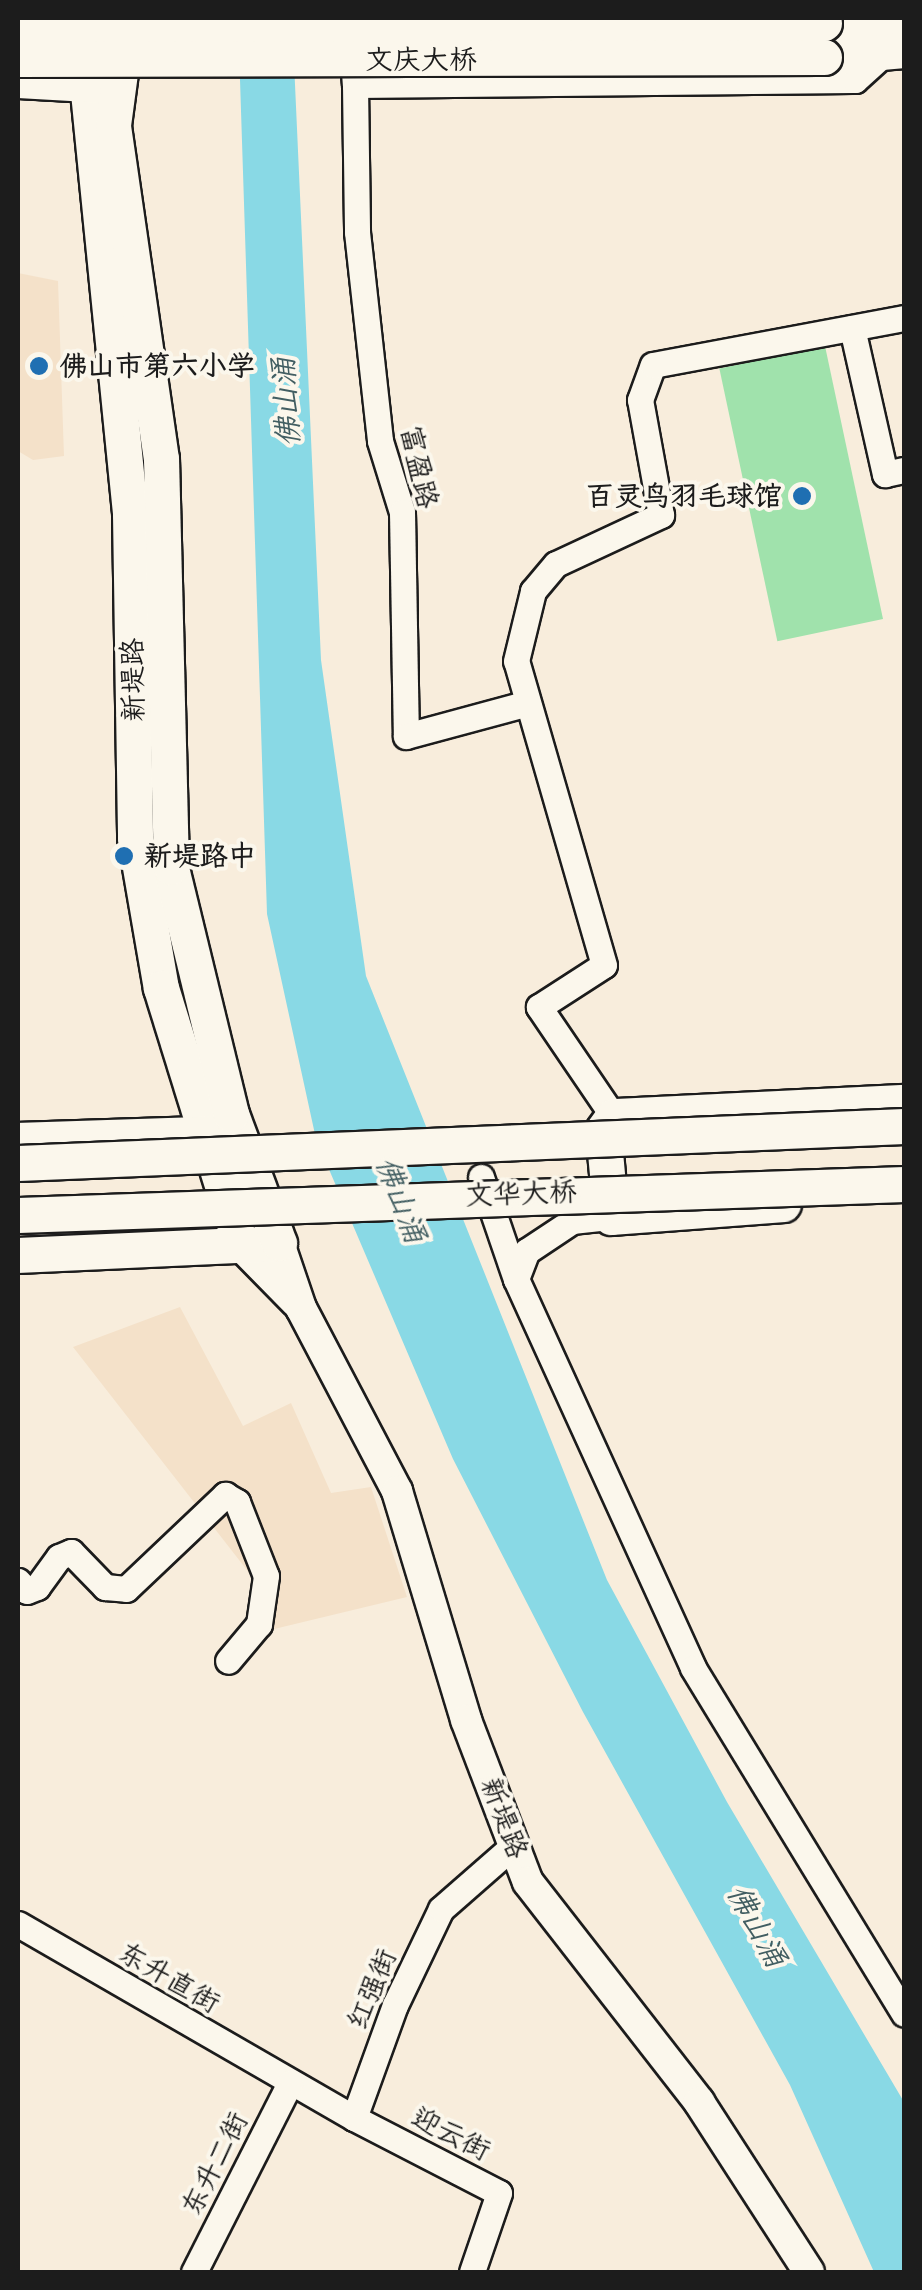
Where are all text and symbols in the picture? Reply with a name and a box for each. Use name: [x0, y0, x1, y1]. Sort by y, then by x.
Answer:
street label: 文庆大桥: [365, 43, 477, 77]
place label: 佛山市第六小学: [59, 349, 255, 383]
marker: 佛山市第六小学: [28, 355, 50, 377]
water label: 佛山涌: [266, 356, 308, 448]
street label: 富盈路: [393, 422, 445, 512]
place label: 百灵鸟羽毛球馆: [586, 479, 782, 513]
marker: 百灵鸟羽毛球馆: [791, 485, 813, 507]
street label: 新堤路: [115, 638, 151, 722]
place label: 新堤路中: [144, 839, 256, 873]
marker: 新堤路中: [113, 845, 135, 867]
water label: 佛山涌: [367, 1152, 433, 1248]
street label: 文华大桥: [464, 1175, 578, 1213]
street label: 新堤路: [473, 1773, 535, 1863]
water label: 佛山涌: [718, 1878, 794, 1974]
street label: 东升直街: [112, 1935, 226, 2021]
street label: 红强街: [340, 1944, 404, 2034]
street label: 迎云街: [406, 2100, 496, 2168]
street label: 东升二街: [175, 2106, 255, 2222]

